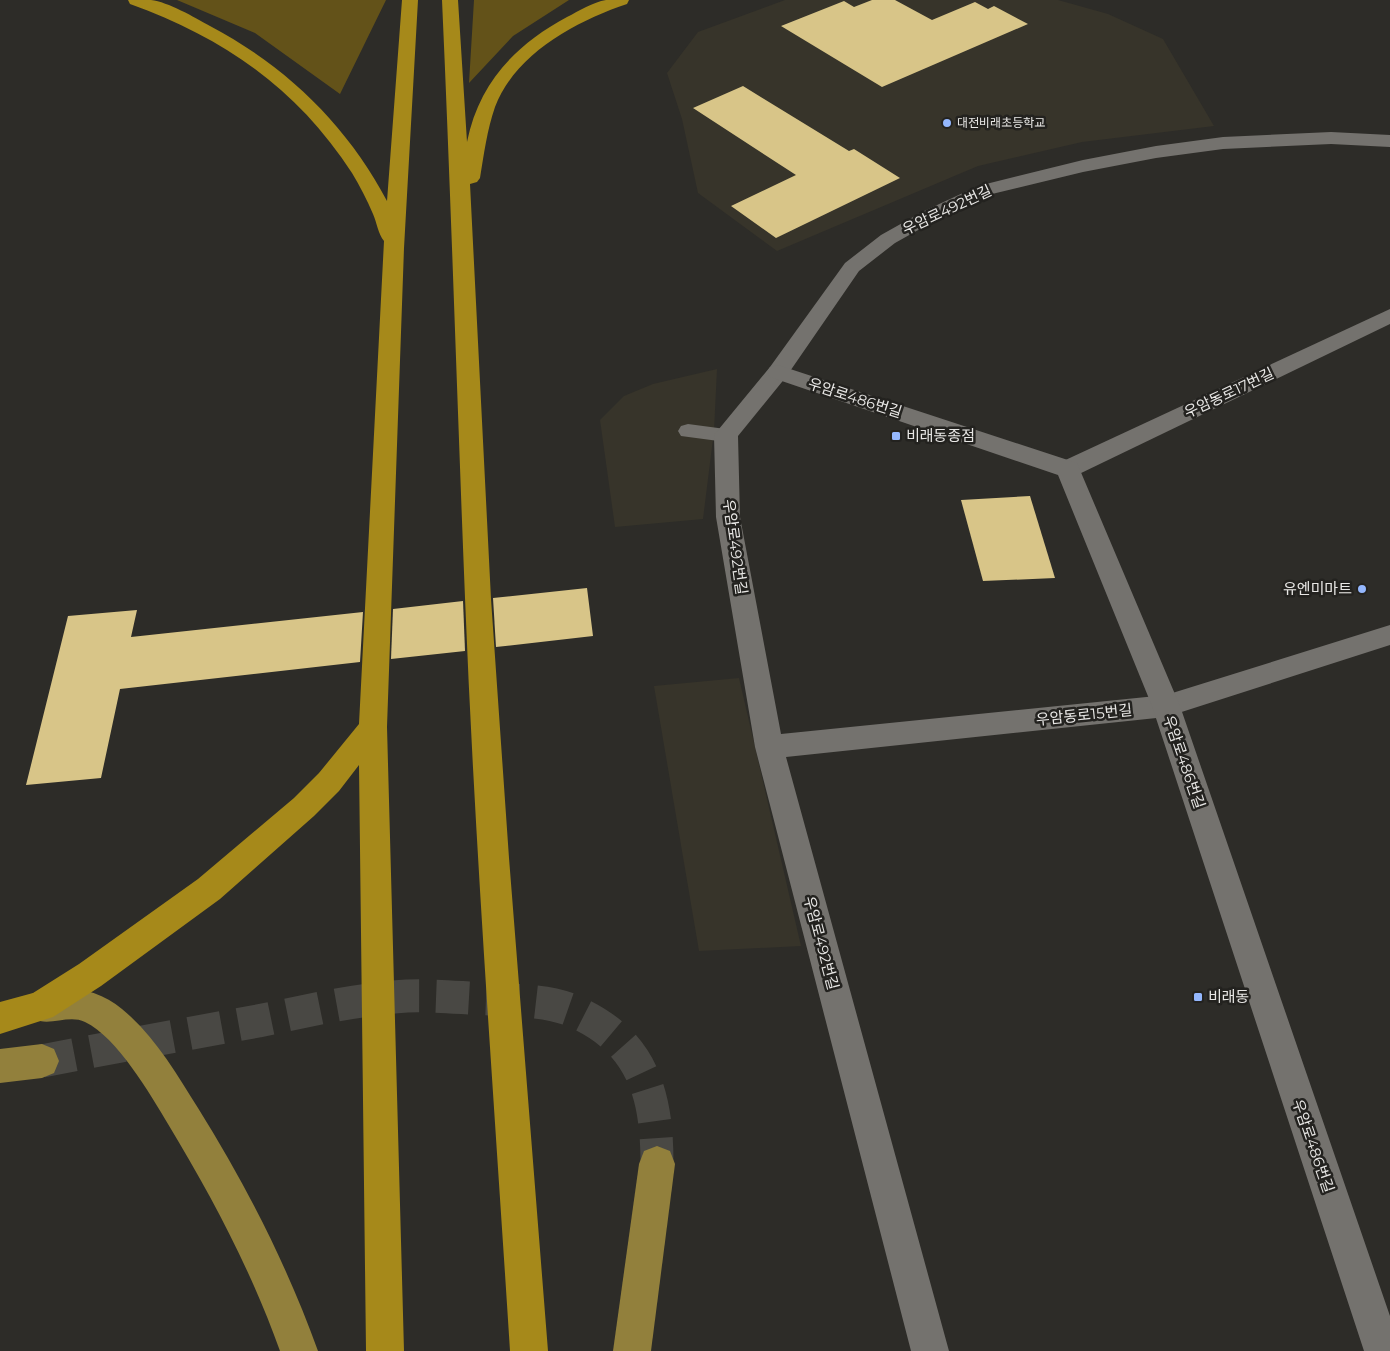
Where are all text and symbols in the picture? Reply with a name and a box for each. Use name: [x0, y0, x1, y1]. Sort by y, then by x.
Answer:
place label: 대전비래초등학교: [957, 115, 1045, 130]
marker: 대전비래초등학교: [941, 117, 953, 129]
street label: 우암로492번길: [899, 181, 995, 239]
street label: 우암동로17번길: [1181, 363, 1277, 422]
street label: 우암로486번길: [806, 373, 905, 422]
place label: 비래동종점: [906, 426, 975, 445]
marker: 비래동종점: [890, 430, 902, 442]
street label: 우암로492번길: [719, 498, 752, 596]
place label: 유엔미마트: [1283, 579, 1352, 598]
marker: 유엔미마트: [1356, 583, 1368, 595]
street label: 우암동로15번길: [1035, 700, 1133, 729]
street label: 우암로486번길: [1160, 713, 1209, 811]
street label: 우암로492번길: [800, 894, 843, 992]
place label: 비래동: [1208, 987, 1249, 1006]
marker: 비래동: [1192, 991, 1204, 1003]
street label: 우암로486번길: [1289, 1097, 1338, 1195]

